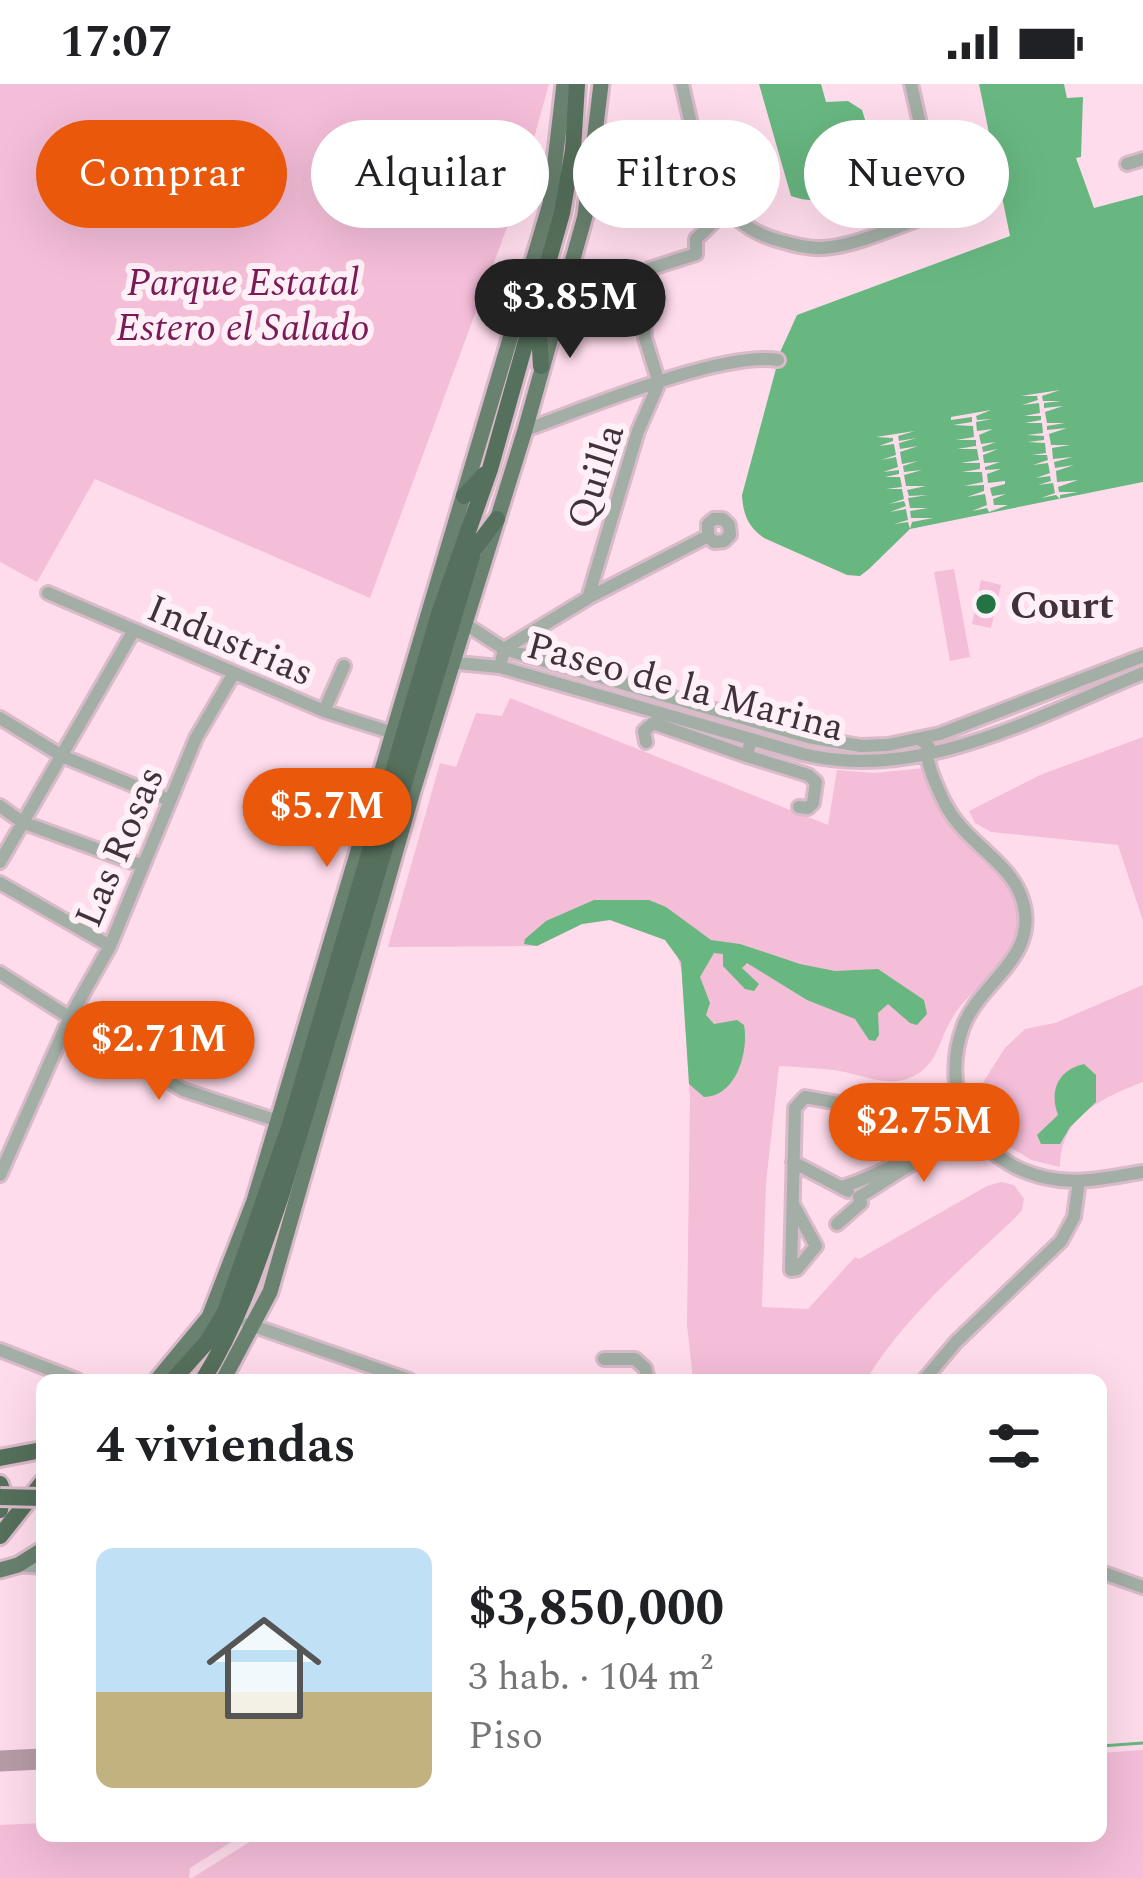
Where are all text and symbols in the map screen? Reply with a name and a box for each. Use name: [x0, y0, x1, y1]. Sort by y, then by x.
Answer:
text: 17:07: [60, 8, 173, 77]
chip: Comprar: [36, 120, 287, 228]
chip: Alquilar: [311, 120, 549, 228]
chip: Filtros: [573, 120, 780, 228]
chip: Nuevo: [804, 120, 1009, 228]
park label: Parque Estatal Estero el Salado: [116, 254, 370, 358]
pin: $3.85M: [472, 259, 668, 361]
text: $3.85M: [502, 268, 638, 327]
street label: Quilla: [552, 417, 641, 537]
place label: Court: [1010, 577, 1114, 636]
street label: Industrias: [138, 580, 322, 703]
marker: Court: [973, 591, 999, 617]
street label: Paseo de la Marina: [520, 617, 851, 758]
street label: Las Rosas: [60, 757, 181, 937]
pin: $5.7M: [243, 768, 411, 870]
text: $5.7M: [270, 777, 384, 836]
pin: $2.71M: [61, 1001, 257, 1103]
text: $2.71M: [91, 1010, 227, 1069]
pin: $2.75M: [826, 1083, 1022, 1185]
text: $2.75M: [856, 1092, 992, 1151]
text: 4 viviendas: [96, 1407, 356, 1485]
icon: filters: [981, 1413, 1047, 1479]
text: $3,850,000: [468, 1570, 724, 1648]
icon: home: [192, 1596, 336, 1740]
text: 3 hab. · 104 m²: [468, 1648, 713, 1707]
text: Piso: [468, 1707, 543, 1766]

